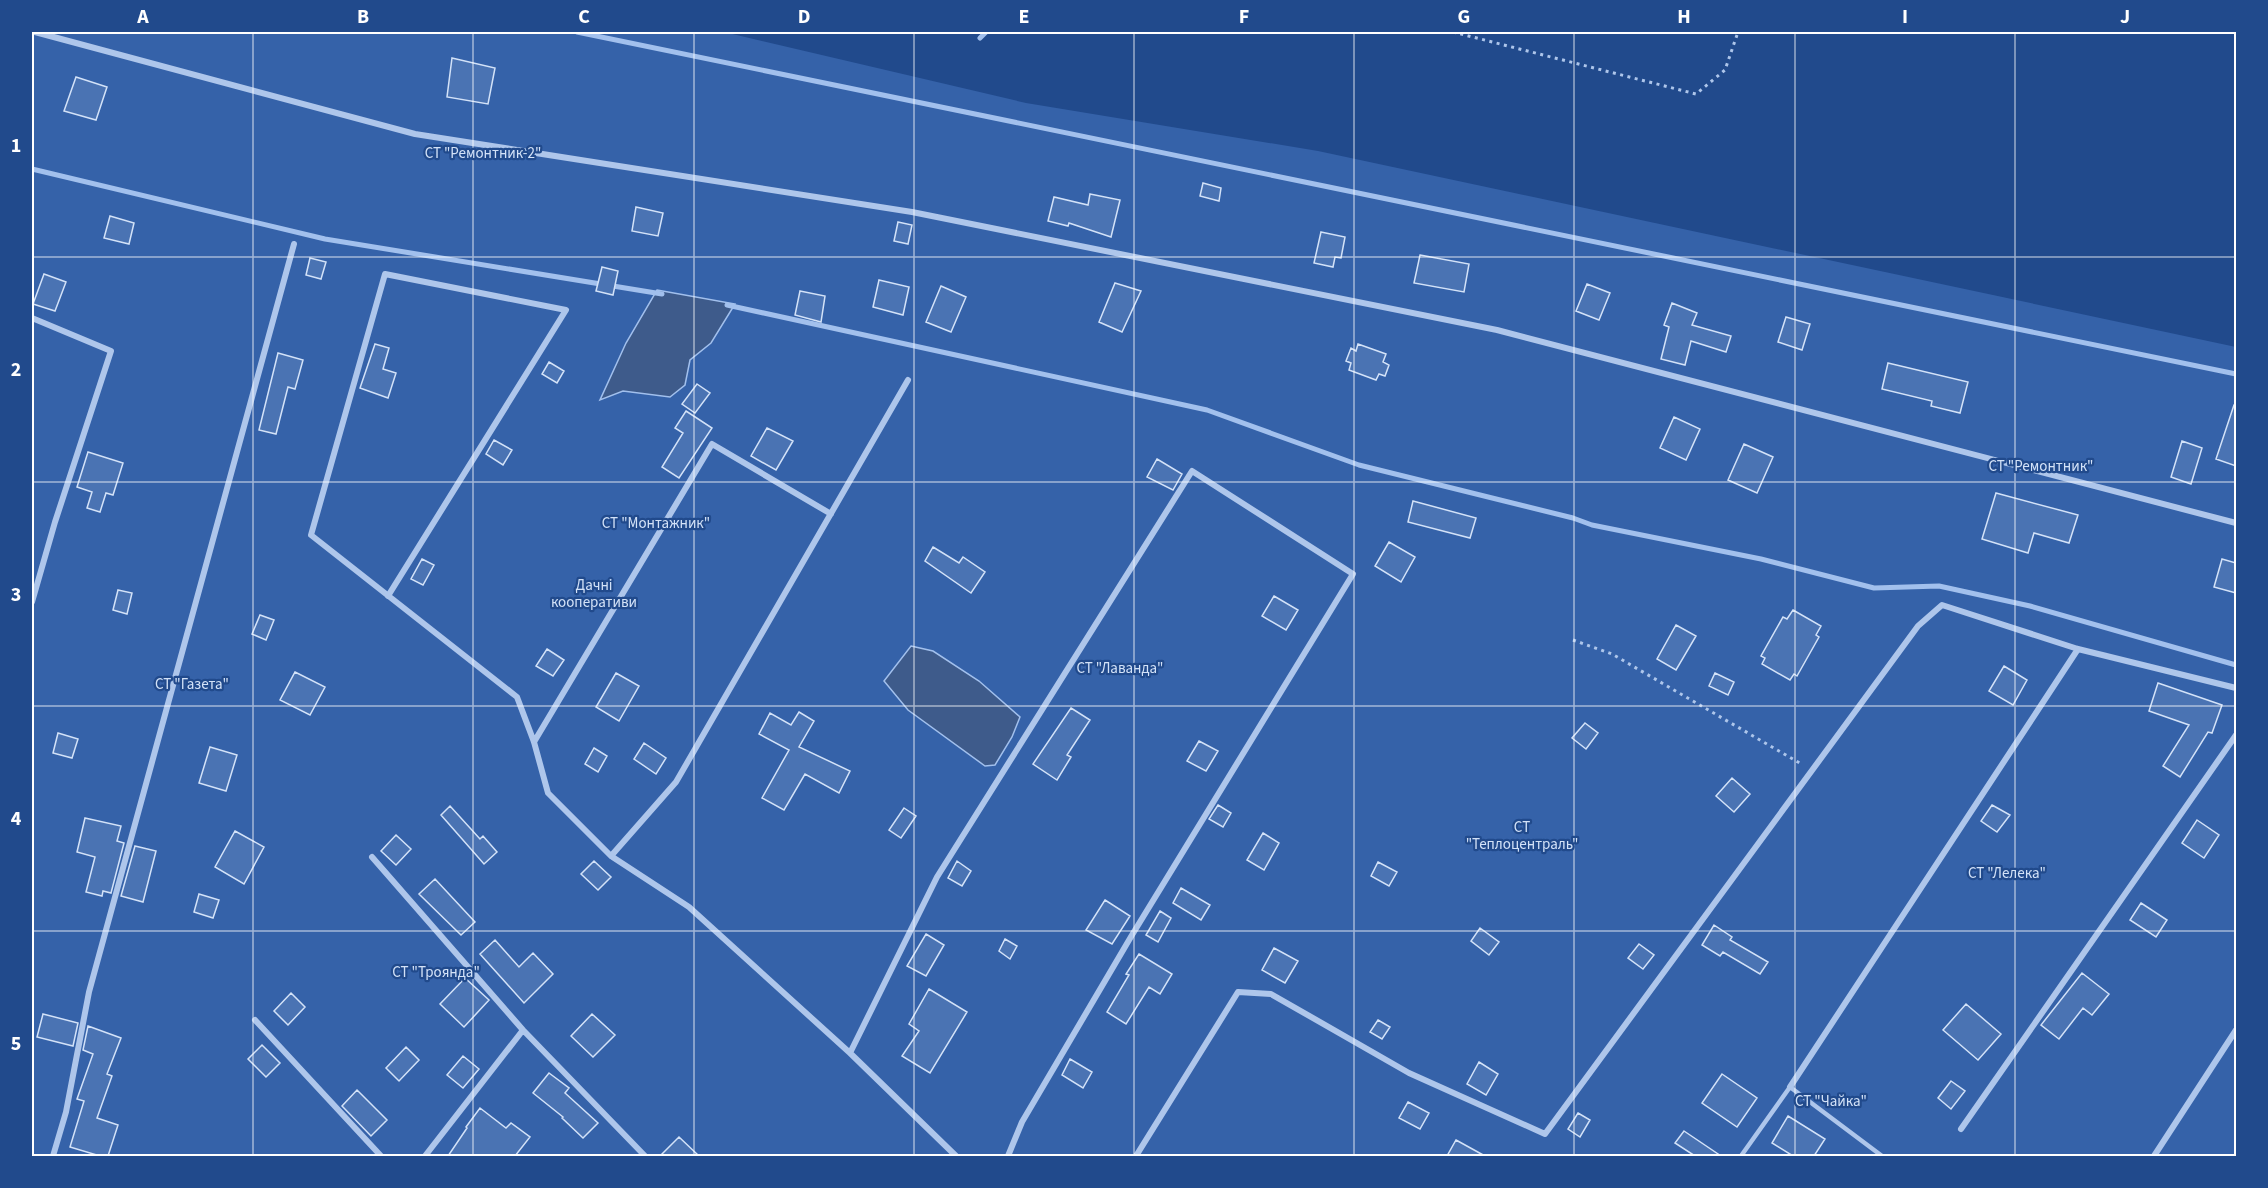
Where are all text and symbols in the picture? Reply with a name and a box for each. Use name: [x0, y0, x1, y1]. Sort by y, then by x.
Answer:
text: A: [136, 3, 149, 31]
text: B: [357, 3, 369, 31]
text: C: [578, 3, 590, 31]
text: D: [798, 3, 810, 31]
text: E: [1019, 3, 1029, 31]
text: F: [1239, 3, 1249, 31]
text: G: [1458, 3, 1470, 31]
text: H: [1677, 3, 1691, 31]
text: I: [1902, 3, 1908, 31]
text: J: [2120, 3, 2130, 31]
text: 1: [11, 132, 21, 160]
park label: СТ "Ремонтник-2": [425, 143, 541, 164]
text: 2: [11, 356, 21, 384]
park label: СТ "Ремонтник": [1989, 456, 2093, 477]
park label: СТ "Монтажник": [602, 513, 710, 534]
park label: Дачні кооперативи: [551, 575, 637, 613]
text: 3: [11, 581, 21, 609]
park label: СТ "Лаванда": [1076, 658, 1164, 679]
park label: СТ "Газета": [155, 674, 229, 695]
text: 4: [11, 805, 22, 833]
park label: СТ "Теплоцентраль": [1466, 817, 1578, 855]
park label: СТ "Лелека": [1968, 863, 2046, 884]
park label: СТ "Троянда": [392, 962, 480, 983]
text: 5: [11, 1030, 21, 1058]
park label: СТ "Чайка": [1795, 1091, 1867, 1112]

